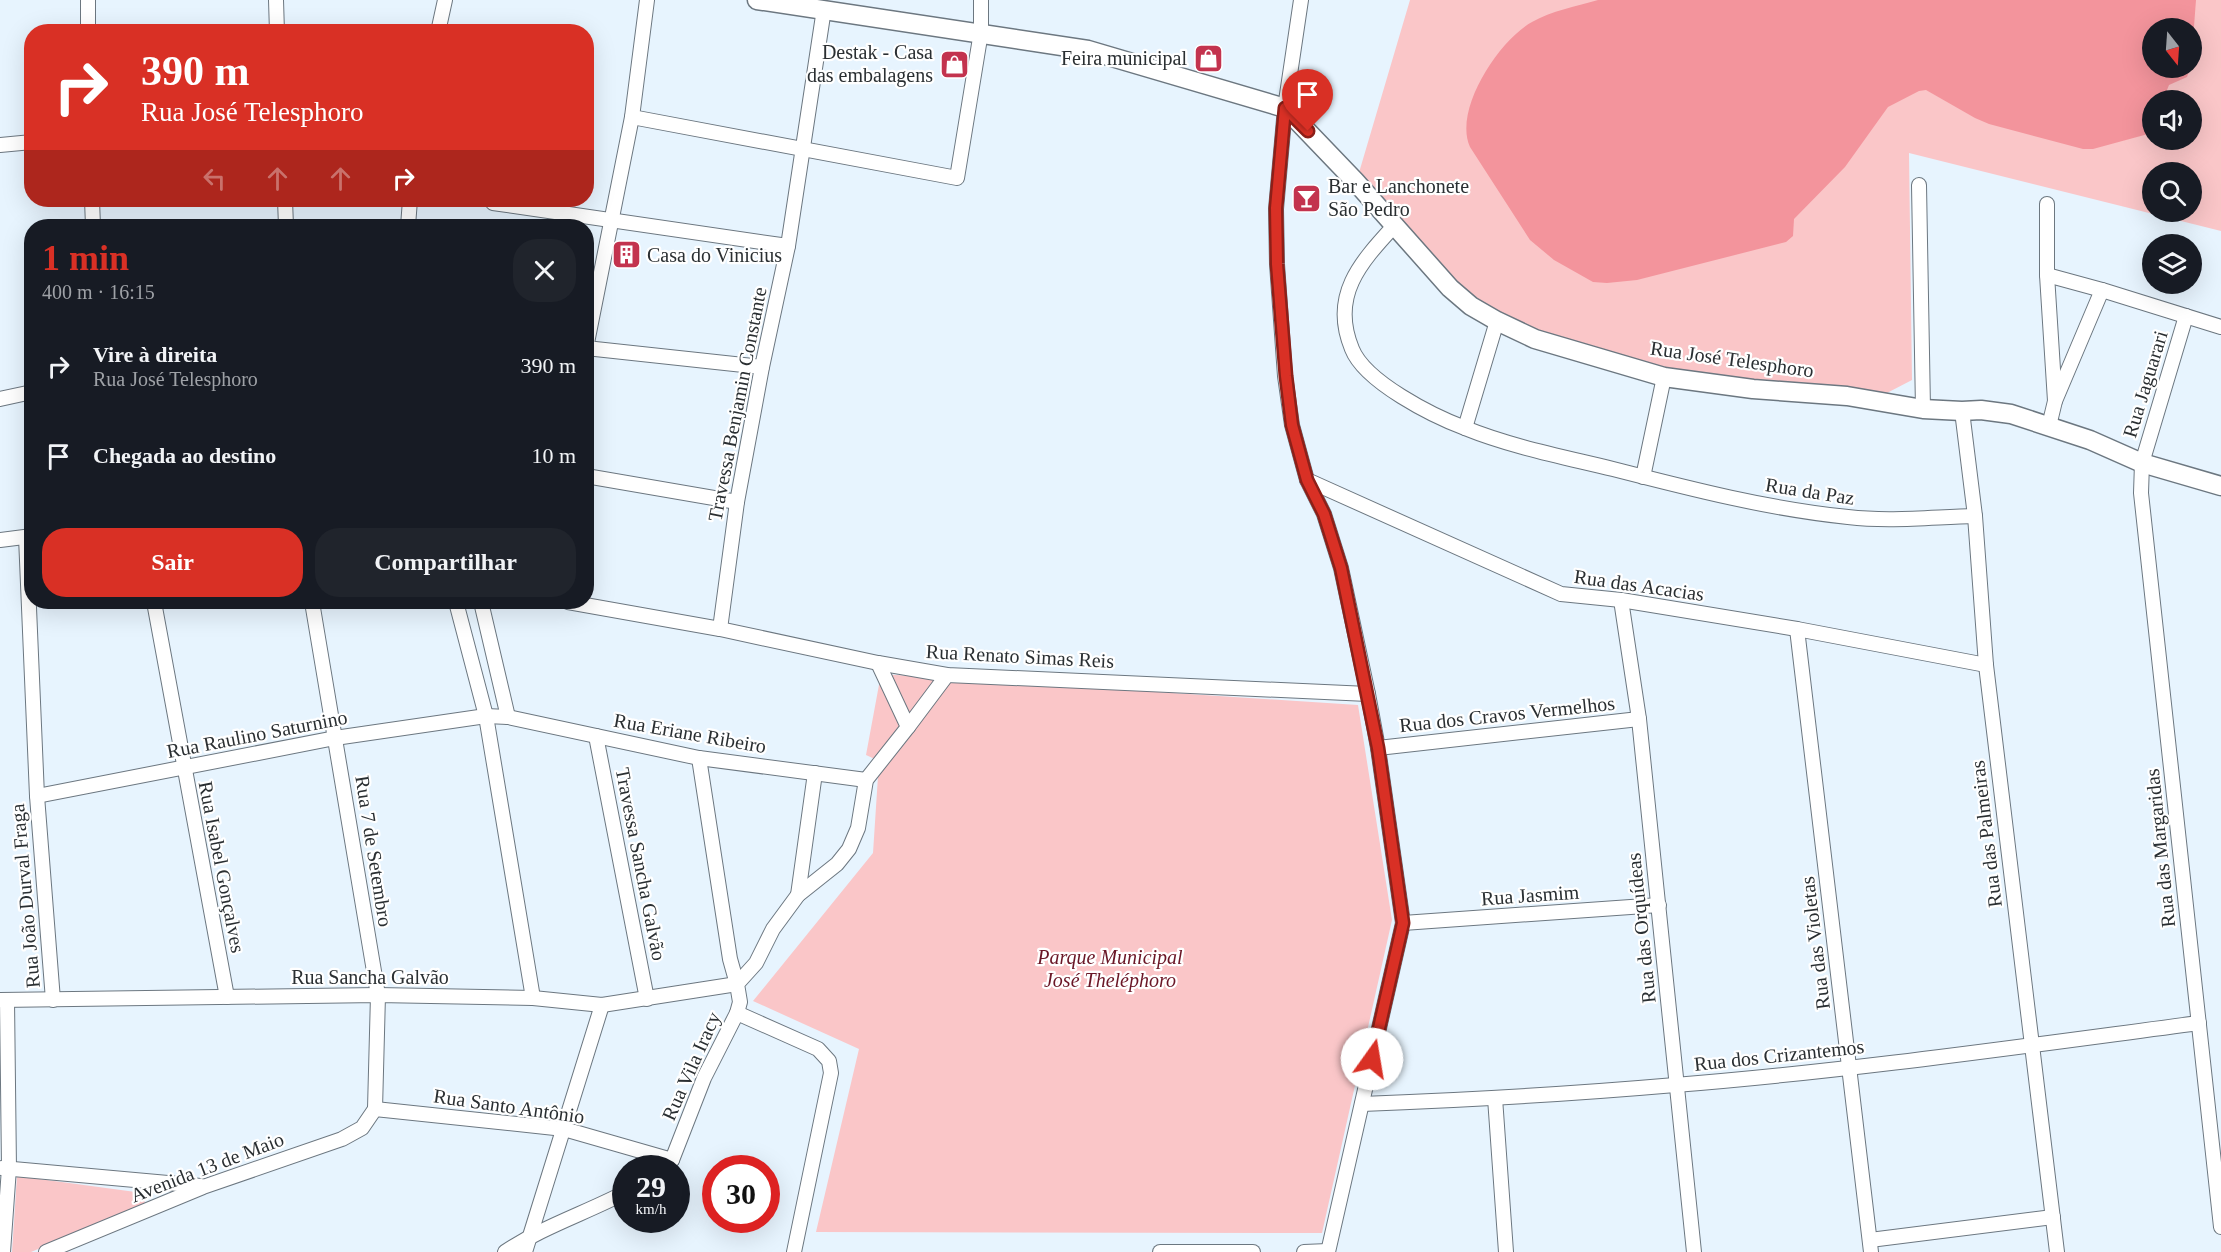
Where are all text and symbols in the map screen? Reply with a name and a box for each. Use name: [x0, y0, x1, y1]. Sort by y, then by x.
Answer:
north arrow: [2142, 18, 2202, 78]
map controls: [2142, 18, 2202, 294]
place label: Destak - Casa das embalagens: [807, 41, 933, 87]
shop icon: Feira municipal: [1192, 42, 1224, 74]
place label: Feira municipal: [1061, 47, 1187, 70]
icon: right: [42, 48, 120, 126]
text: 390 m: [141, 48, 250, 94]
shop icon: Destak - Casa das embalagens: [938, 48, 970, 80]
pin: [1282, 69, 1333, 131]
icon: arrive: [1291, 78, 1324, 111]
button: sound: [2142, 90, 2202, 150]
text: Rua José Telesphoro: [141, 97, 364, 127]
icon: left: [198, 162, 231, 195]
icon: ahead: [261, 162, 294, 195]
icon: ahead: [324, 162, 357, 195]
icon: right: [387, 162, 420, 195]
button: search: [2142, 162, 2202, 222]
place label: Bar e Lanchonete São Pedro: [1328, 175, 1469, 220]
bar icon: Bar e Lanchonete São Pedro: [1291, 182, 1323, 214]
button: layers: [2142, 234, 2202, 294]
text: 1 min: [42, 238, 129, 278]
button: close: [513, 239, 576, 302]
building icon: Casa do Vinicius: [610, 239, 642, 271]
place label: Casa do Vinicius: [647, 244, 782, 266]
text: 400 m · 16:15: [42, 281, 155, 303]
street label: Travessa Benjamin Constante: [703, 285, 772, 523]
street label: Rua Jaguarari: [2118, 328, 2173, 440]
street label: Rua José Telesphoro: [1649, 337, 1815, 382]
text: Vire à direita: [93, 342, 217, 367]
icon: right: [42, 350, 75, 383]
text: 390 m: [520, 353, 576, 378]
text: Rua José Telesphoro: [93, 368, 258, 390]
icon: arrive: [42, 440, 75, 473]
text: Chegada ao destino: [93, 443, 276, 468]
text: 10 m: [531, 443, 576, 468]
street label: Rua da Paz: [1764, 473, 1856, 509]
button: Sair: [42, 528, 303, 597]
button: Compartilhar: [315, 528, 576, 597]
street label: Rua das Acacias: [1573, 565, 1706, 605]
street label: Rua Renato Simas Reis: [925, 640, 1115, 672]
street label: Rua dos Cravos Vermelhos: [1398, 692, 1616, 736]
street label: Rua Raulino Saturnino: [165, 706, 349, 762]
street label: Rua Eriane Ribeiro: [612, 709, 768, 757]
street label: Rua das Palmeiras: [1966, 759, 2006, 909]
street label: Travessa Sancha Galvão: [612, 766, 670, 962]
street label: Rua das Margaridas: [2141, 767, 2180, 929]
street label: Rua 7 de Setembro: [351, 774, 397, 928]
street label: Rua Isabel Gonçalves: [194, 779, 249, 955]
street label: Rua João Durval Fraga: [6, 803, 45, 989]
street label: Rua das Orquídeas: [1622, 851, 1661, 1004]
street label: Rua das Violetas: [1796, 875, 1834, 1011]
street label: Rua Jasmim: [1480, 881, 1580, 909]
park label: Parque Municipal José Theléphoro: [1036, 946, 1183, 992]
street label: Rua Sancha Galvão: [291, 966, 449, 988]
street label: Rua Vila Iracy: [657, 1008, 726, 1124]
position arrow: [1340, 1027, 1404, 1091]
street label: Rua dos Crizantemos: [1693, 1035, 1865, 1075]
street label: Rua Santo Antônio: [432, 1085, 586, 1127]
street label: Avenida 13 de Maio: [127, 1128, 287, 1206]
speed limit sign: 30: [702, 1155, 780, 1233]
text: 29: [636, 1170, 666, 1203]
text: km/h: [636, 1201, 666, 1217]

